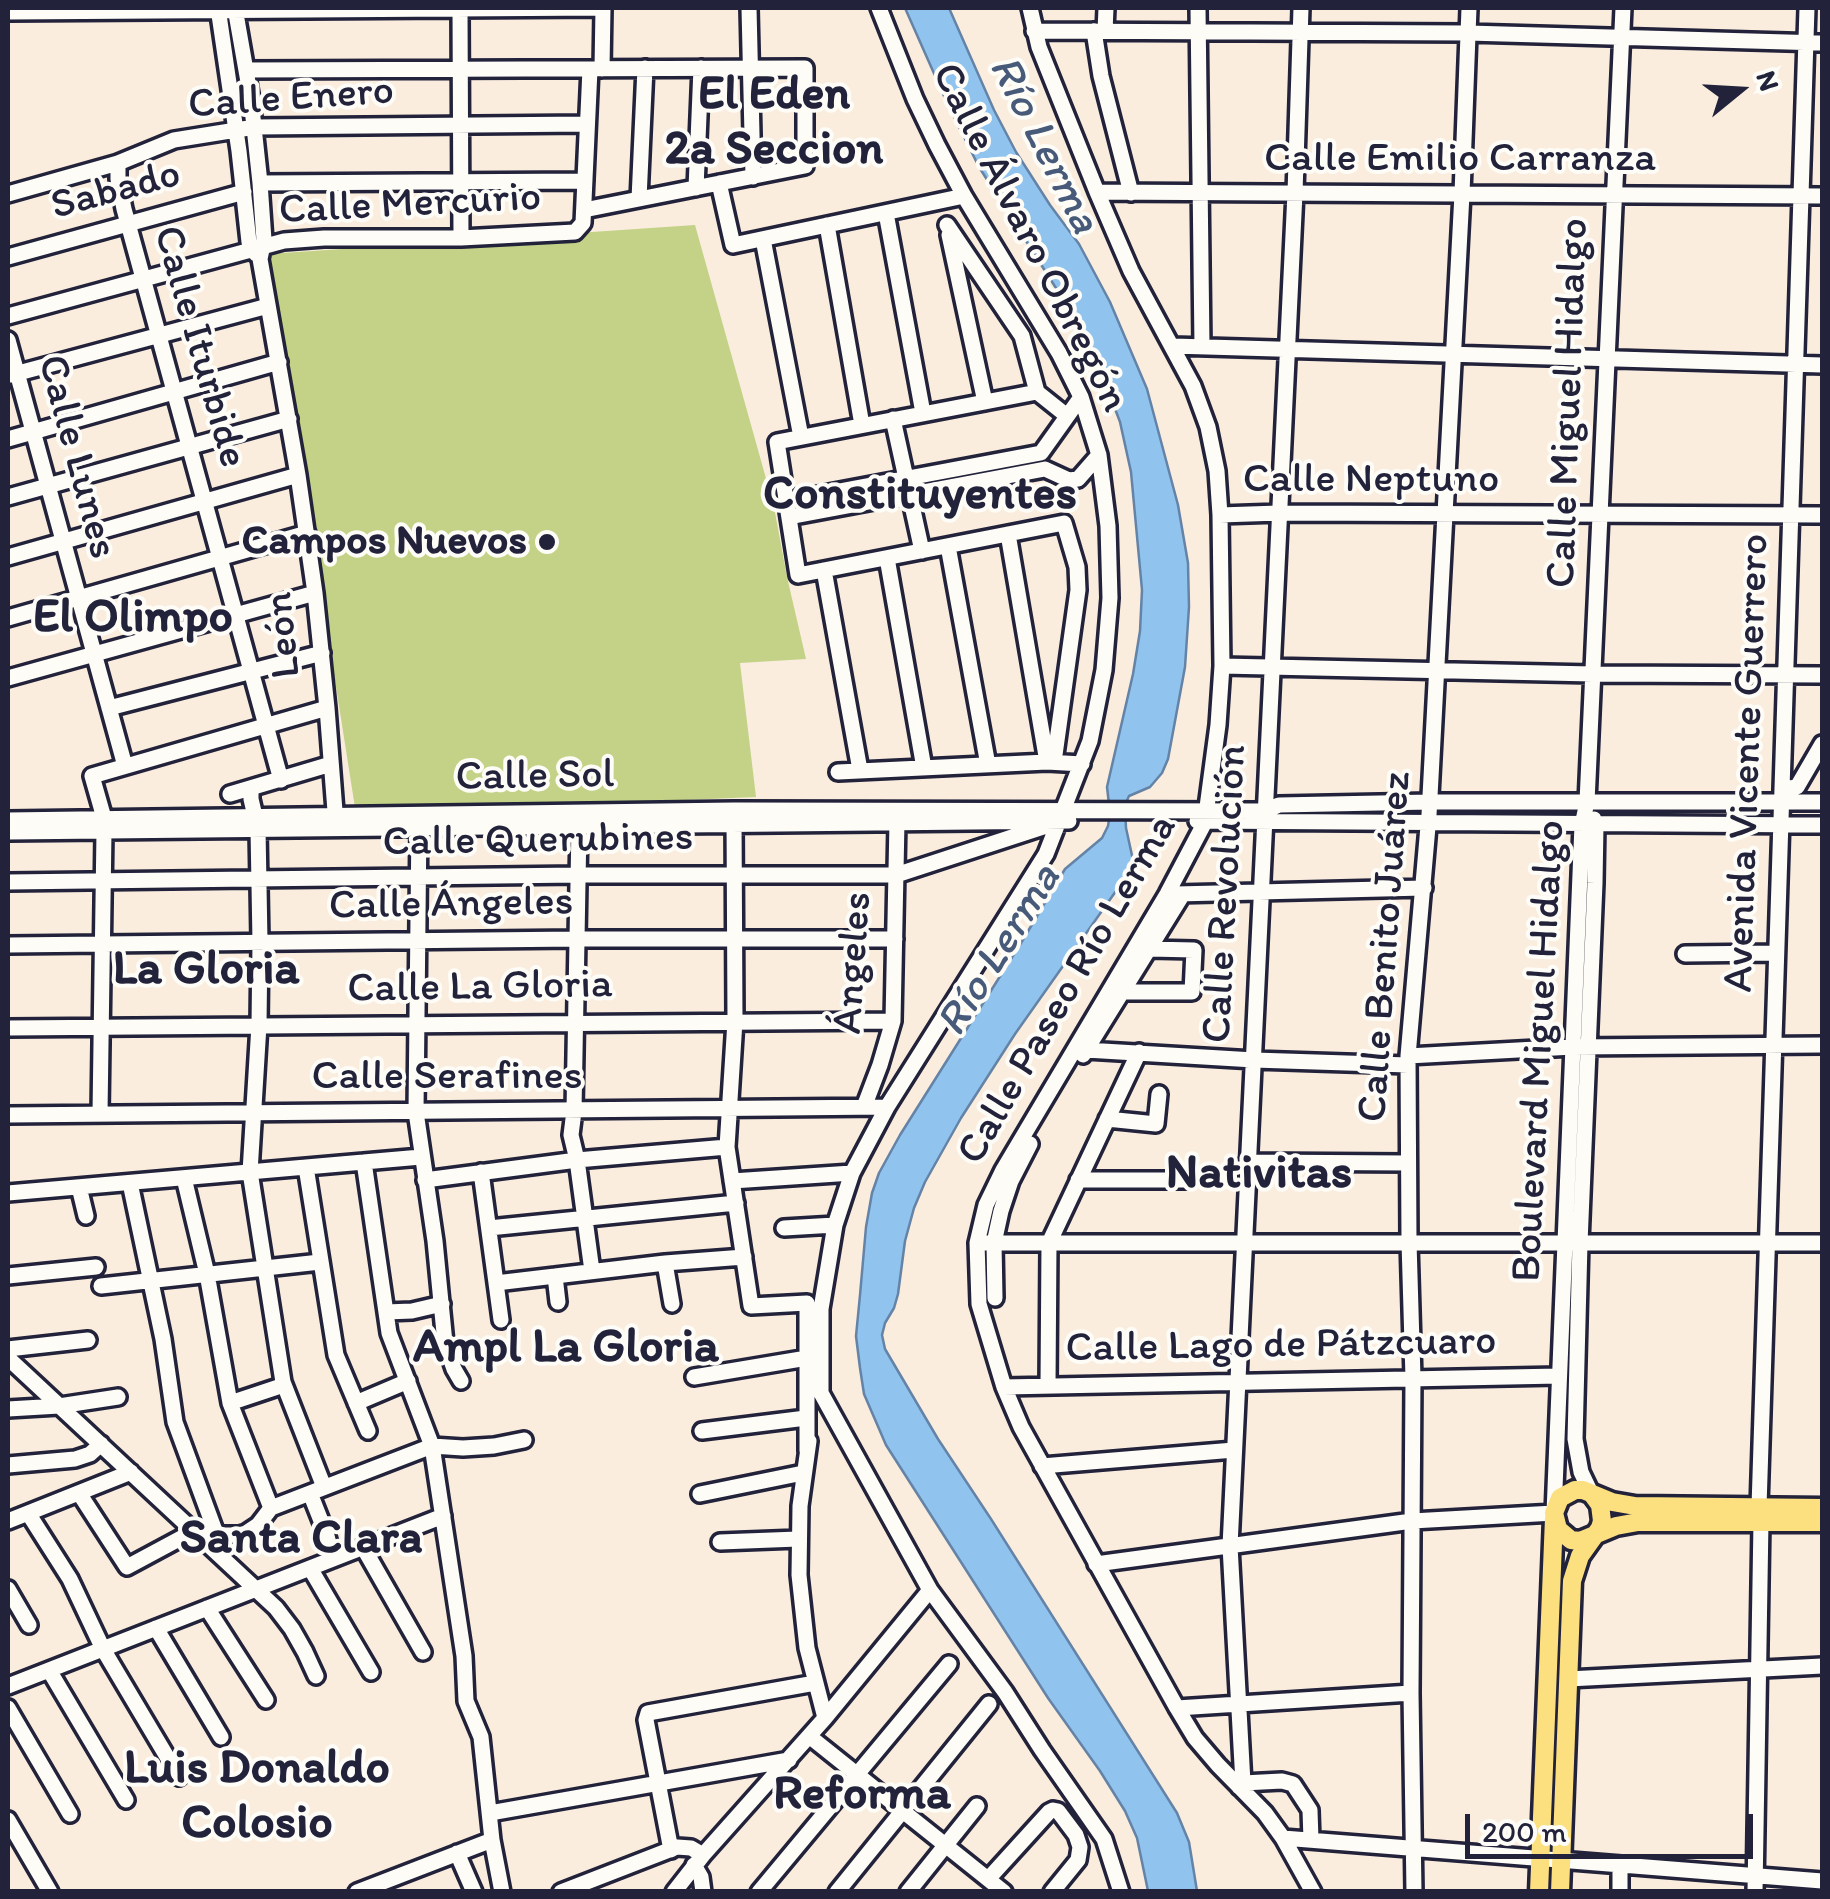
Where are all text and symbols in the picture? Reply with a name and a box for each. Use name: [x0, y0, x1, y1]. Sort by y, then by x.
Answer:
north arrow: [1690, 40, 1790, 140]
water label: Río Lerma: [975, 47, 1111, 243]
street label: Calle Álvaro Obregón: [919, 55, 1139, 421]
text: N: [1749, 66, 1788, 95]
street label: Calle Enero: [187, 67, 395, 131]
district label: El Eden 2a Seccion: [664, 67, 884, 180]
street label: Calle Emilio Carranza: [1264, 134, 1656, 184]
street label: Sabado: [46, 150, 186, 232]
street label: Calle Mercurio: [278, 173, 542, 237]
street label: Calle Miguel Hidalgo: [1537, 217, 1601, 589]
street label: Calle Iturbide: [140, 221, 258, 473]
street label: Calle Lunes: [25, 350, 127, 564]
street label: Calle Neptuno: [1243, 455, 1499, 505]
district label: Constituyentes: [763, 467, 1077, 525]
place label: Campos Nuevos: [241, 517, 527, 567]
marker: Campos Nuevos: [536, 531, 558, 553]
street label: Avenida Vicente Guerrero: [1715, 533, 1781, 993]
street label: León: [254, 589, 314, 681]
district label: El Olimpo: [33, 590, 233, 648]
street label: Calle Revolución: [1193, 743, 1259, 1045]
street label: Calle Sol: [455, 750, 615, 804]
street label: Calle Benito Juárez: [1349, 770, 1423, 1124]
street label: Calle Paseo Río Lerma: [947, 806, 1189, 1174]
street label: Calle Querubines: [382, 813, 694, 869]
street label: Boulevard Miguel Hidalgo: [1503, 819, 1577, 1283]
water label: Río Lerma: [926, 855, 1074, 1047]
street label: Calle Ángeles: [328, 878, 574, 932]
street label: Ángeles: [824, 890, 884, 1036]
district label: La Gloria: [113, 942, 299, 1000]
street label: Calle La Gloria: [347, 960, 613, 1016]
street label: Calle Serafines: [311, 1052, 583, 1102]
district label: Nativitas: [1166, 1146, 1352, 1204]
street label: Calle Lago de Pátzcuaro: [1065, 1317, 1497, 1375]
district label: Ampl La Gloria: [413, 1320, 719, 1378]
district label: Santa Clara: [180, 1511, 422, 1569]
district label: Luis Donaldo Colosio: [124, 1741, 390, 1854]
district label: Reforma: [773, 1767, 951, 1825]
scale bar: [1470, 1794, 1758, 1856]
text: 200 m: [1482, 1813, 1567, 1850]

